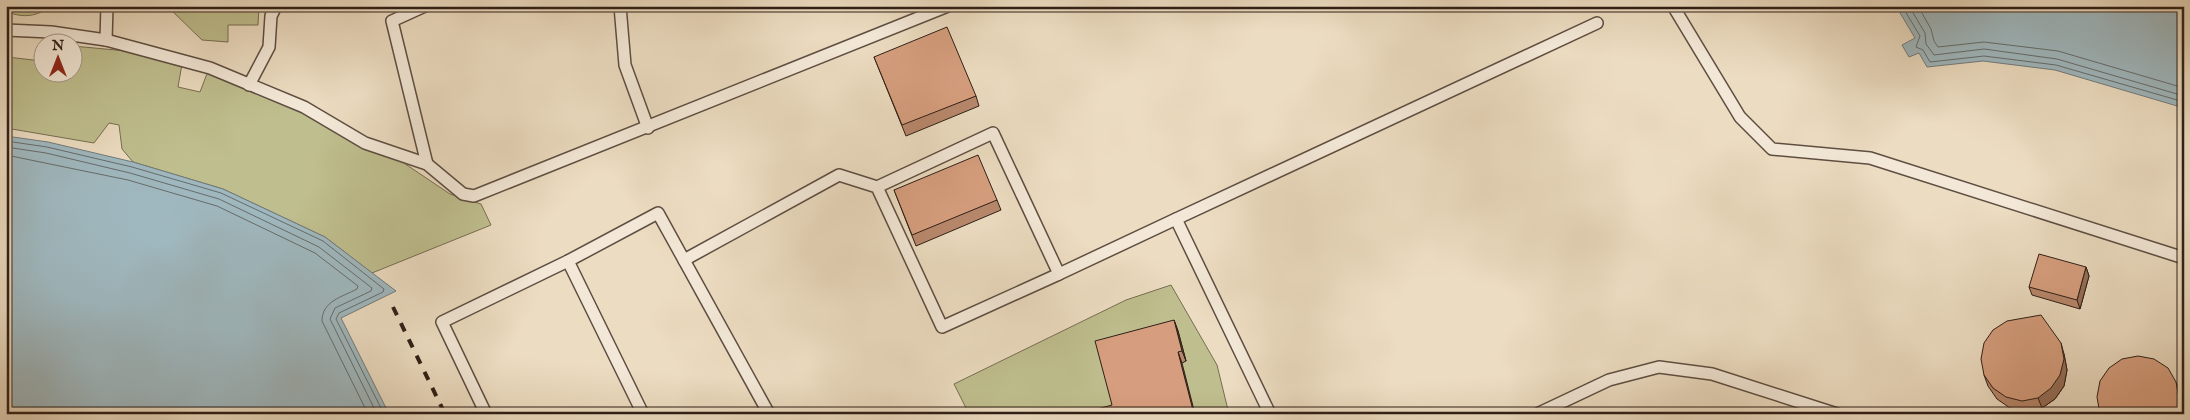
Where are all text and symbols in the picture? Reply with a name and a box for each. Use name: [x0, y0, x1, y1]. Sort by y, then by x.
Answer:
north arrow: [32, 32, 82, 82]
text: N: [51, 37, 64, 55]

